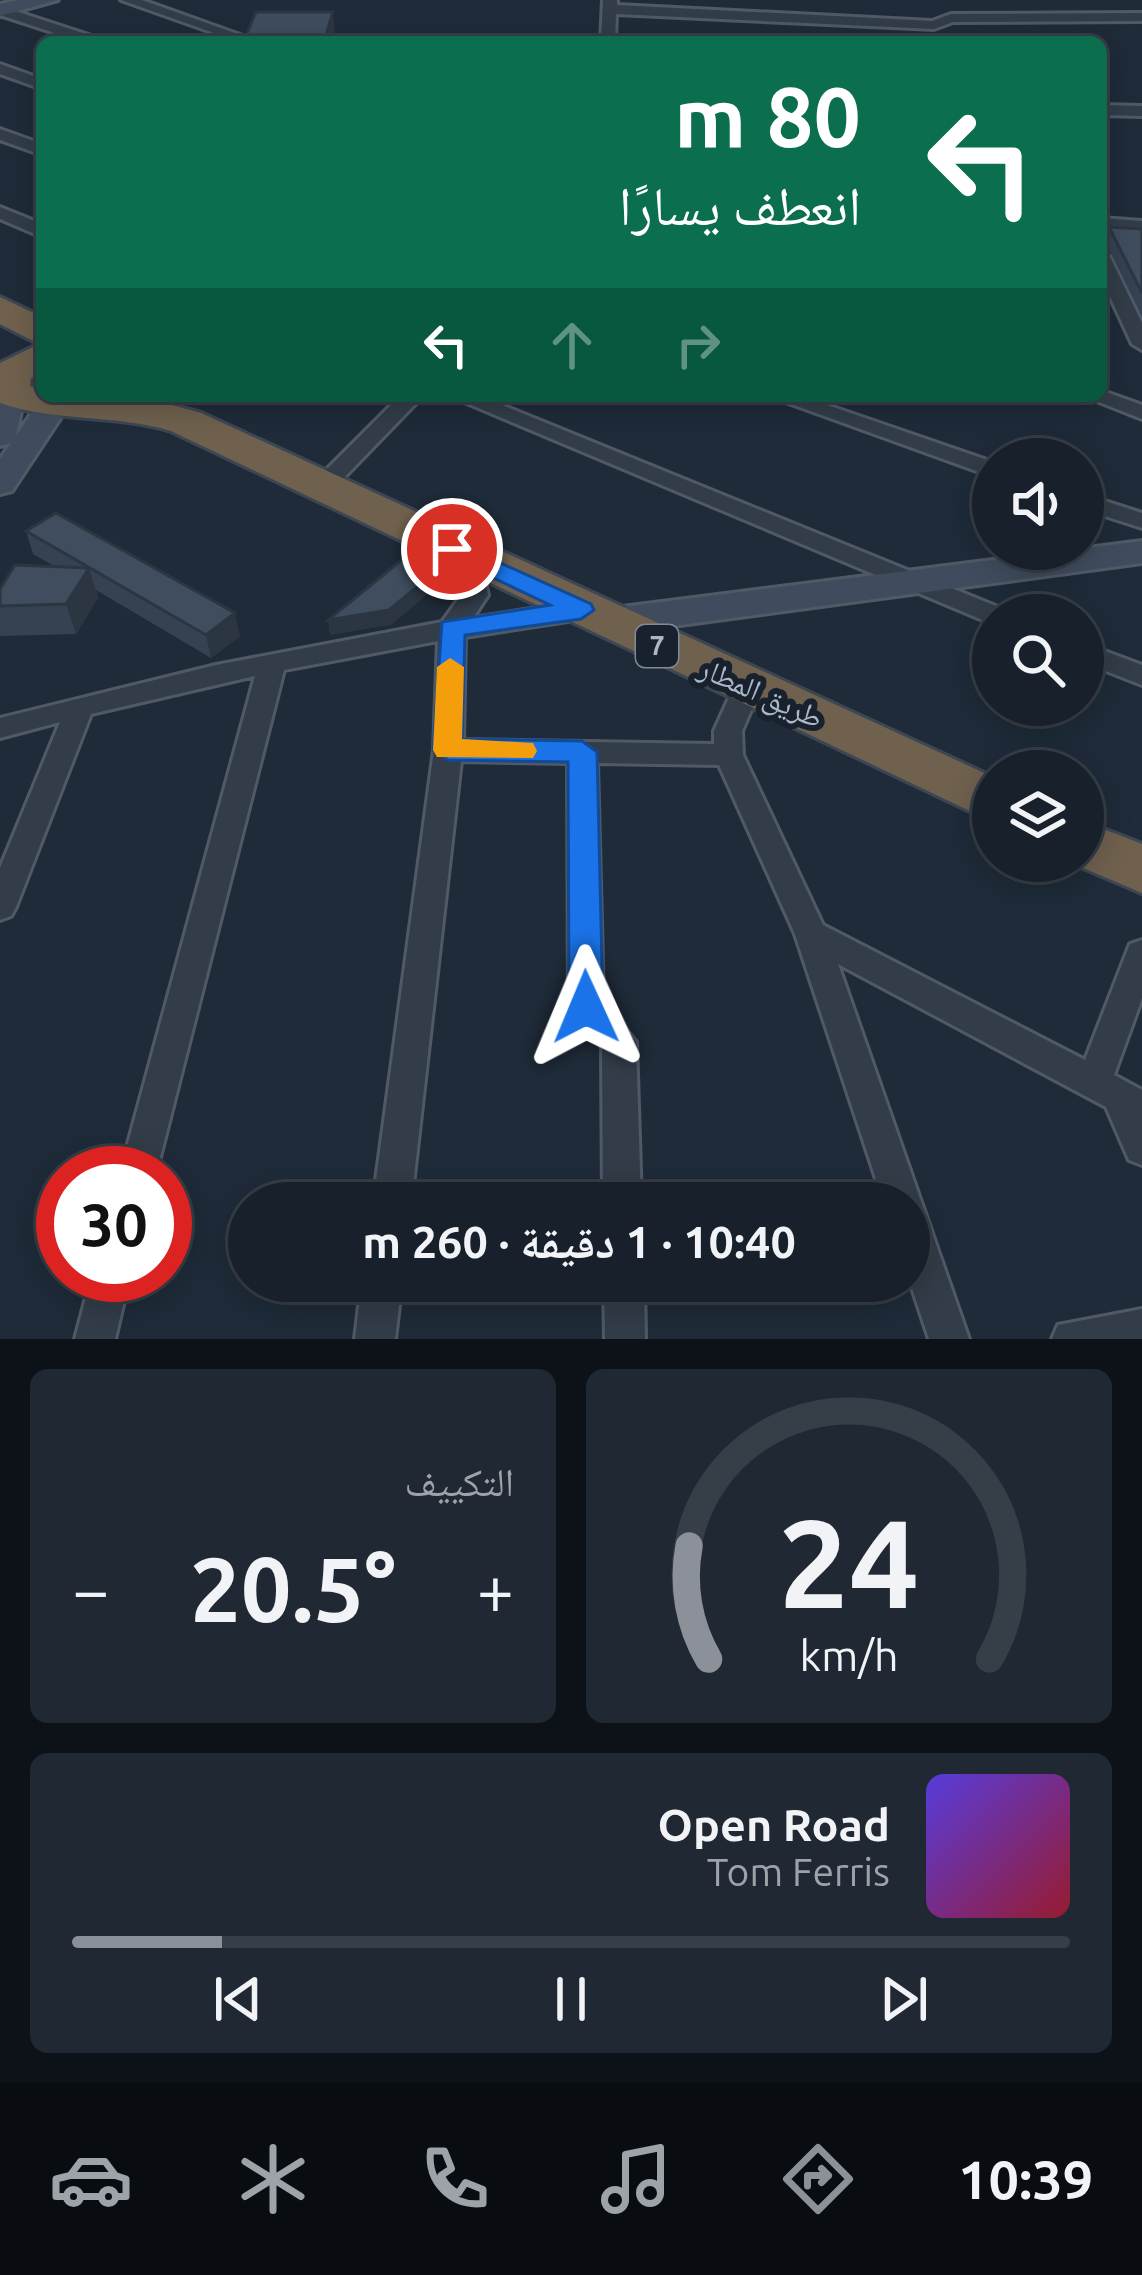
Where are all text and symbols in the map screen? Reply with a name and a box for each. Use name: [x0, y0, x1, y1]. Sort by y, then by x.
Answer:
text: 80 m: [674, 69, 861, 163]
icon: left: [903, 84, 1059, 240]
text: انعطف يسارًا: [619, 175, 861, 235]
icon: left: [413, 312, 479, 378]
icon: ahead: [539, 312, 605, 378]
icon: right: [665, 312, 731, 378]
map controls: [972, 438, 1104, 882]
button: sound: [972, 438, 1104, 570]
pin: [401, 498, 503, 600]
icon: arrive: [419, 516, 485, 582]
button: search: [972, 594, 1104, 726]
road number: 7: [636, 625, 678, 667]
street label: طريق المطار: [692, 649, 829, 736]
button: layers: [972, 750, 1104, 882]
position arrow: [523, 944, 649, 1070]
speed limit sign: 30: [36, 1146, 192, 1302]
text: 10:40 · 1 دقيقة · 260 m: [362, 1216, 796, 1267]
text: التكييف: [405, 1460, 514, 1503]
text: 24: [779, 1492, 919, 1632]
text: 20.5°: [190, 1538, 396, 1639]
text: −: [72, 1552, 109, 1626]
text: +: [477, 1552, 514, 1626]
text: km/h: [799, 1631, 899, 1679]
text: Open Road: [658, 1799, 890, 1850]
text: Tom Ferris: [707, 1850, 890, 1893]
icon: previous: [205, 1966, 271, 2032]
icon: pause: [538, 1966, 604, 2032]
icon: next: [871, 1966, 937, 2032]
icon: car: [49, 2137, 133, 2221]
icon: climate: [231, 2137, 315, 2221]
icon: phone: [413, 2137, 497, 2221]
icon: music: [594, 2137, 678, 2221]
icon: directions: [776, 2137, 860, 2221]
text: 10:39: [958, 2149, 1093, 2209]

